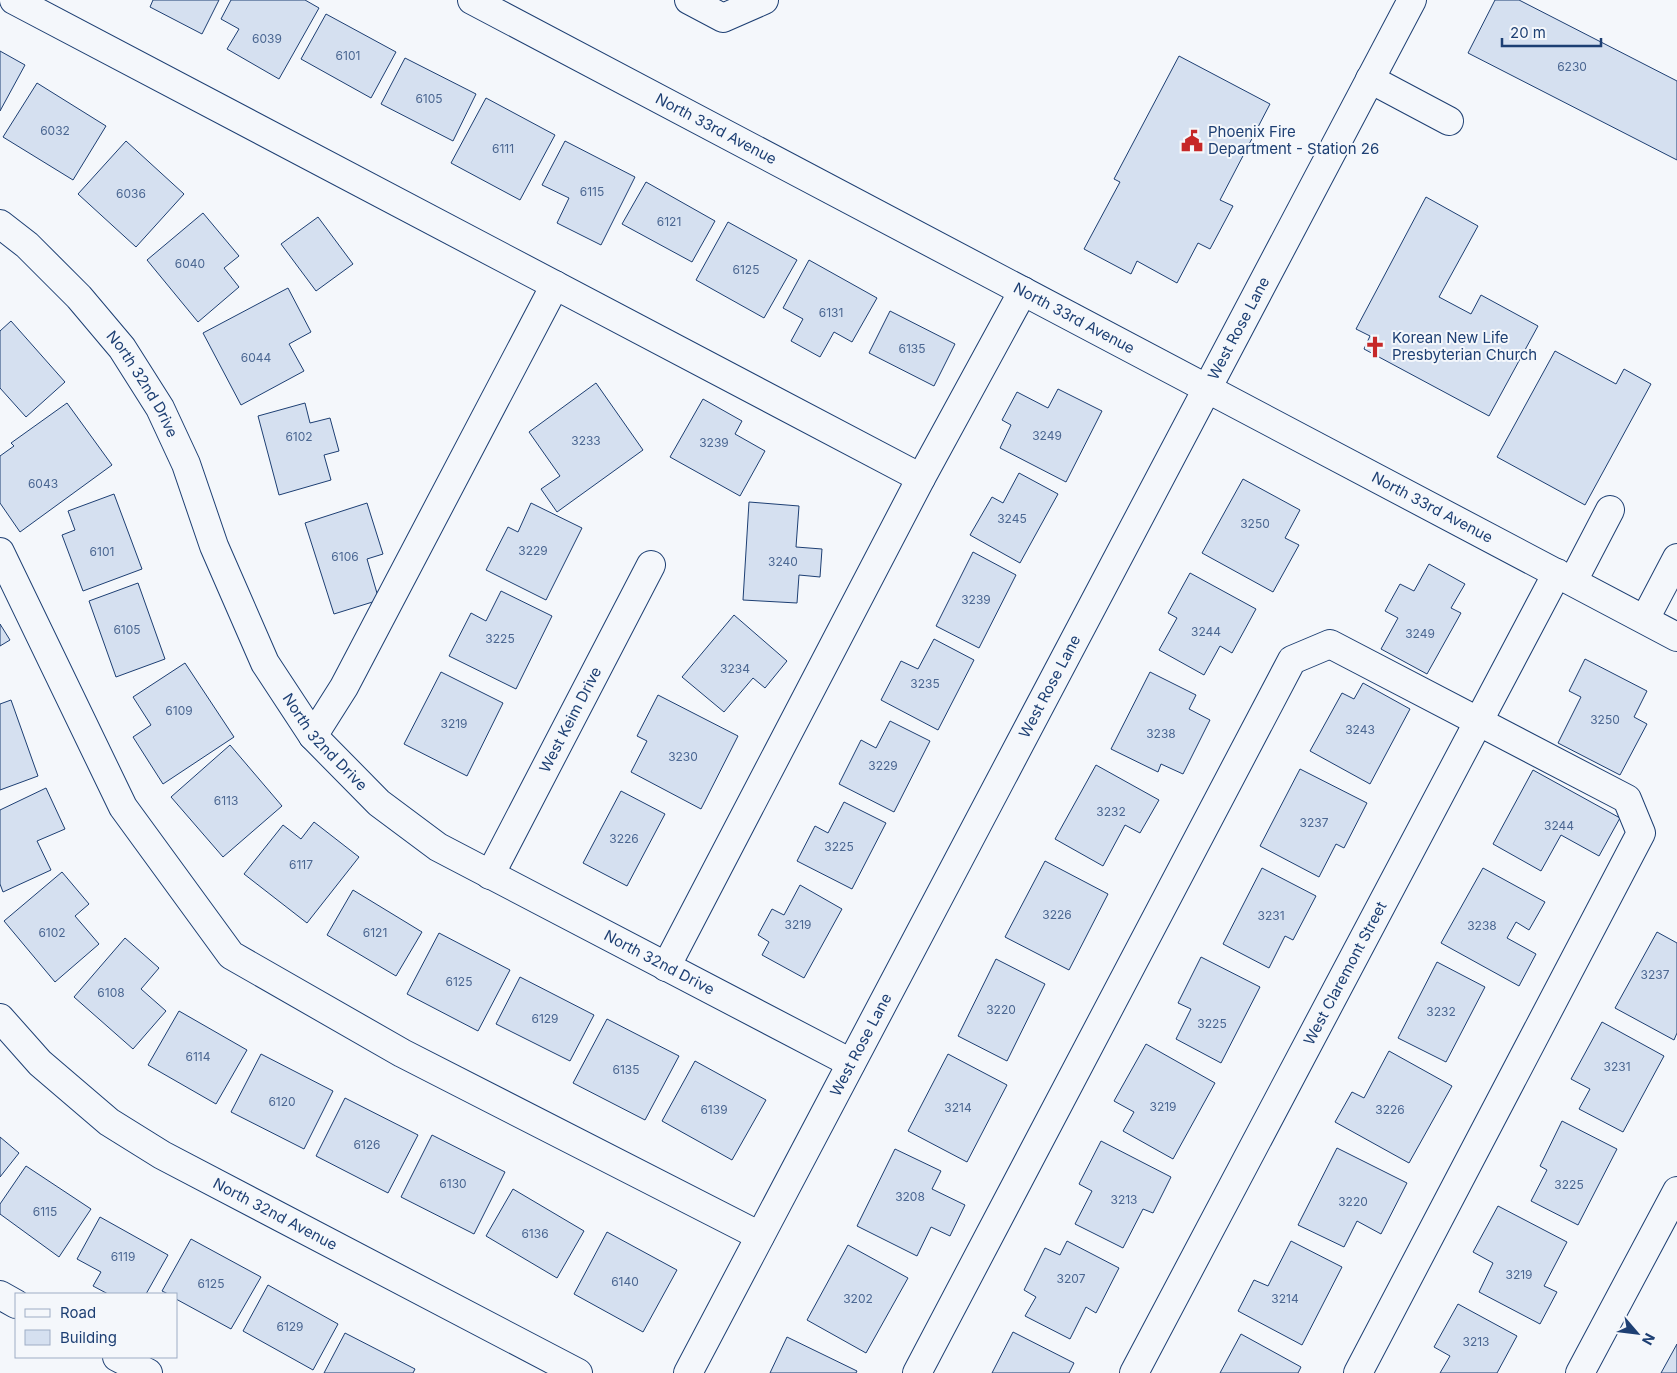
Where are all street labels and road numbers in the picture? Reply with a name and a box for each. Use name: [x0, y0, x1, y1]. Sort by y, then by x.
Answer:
street label: North 33rd Avenue: [652, 89, 780, 168]
street label: West Rose Lane: [1203, 273, 1273, 383]
street label: North 33rd Avenue: [1010, 278, 1138, 358]
street label: North 32nd Drive: [103, 327, 182, 440]
street label: North 33rd Avenue: [1369, 467, 1496, 547]
street label: West Rose Lane: [1015, 632, 1084, 741]
street label: West Keim Drive: [535, 663, 605, 775]
street label: North 32nd Drive: [279, 690, 372, 794]
street label: West Claremont Street: [1299, 898, 1391, 1048]
street label: North 32nd Drive: [601, 925, 718, 999]
street label: West Rose Lane: [826, 990, 896, 1099]
street label: North 32nd Avenue: [210, 1173, 341, 1254]

